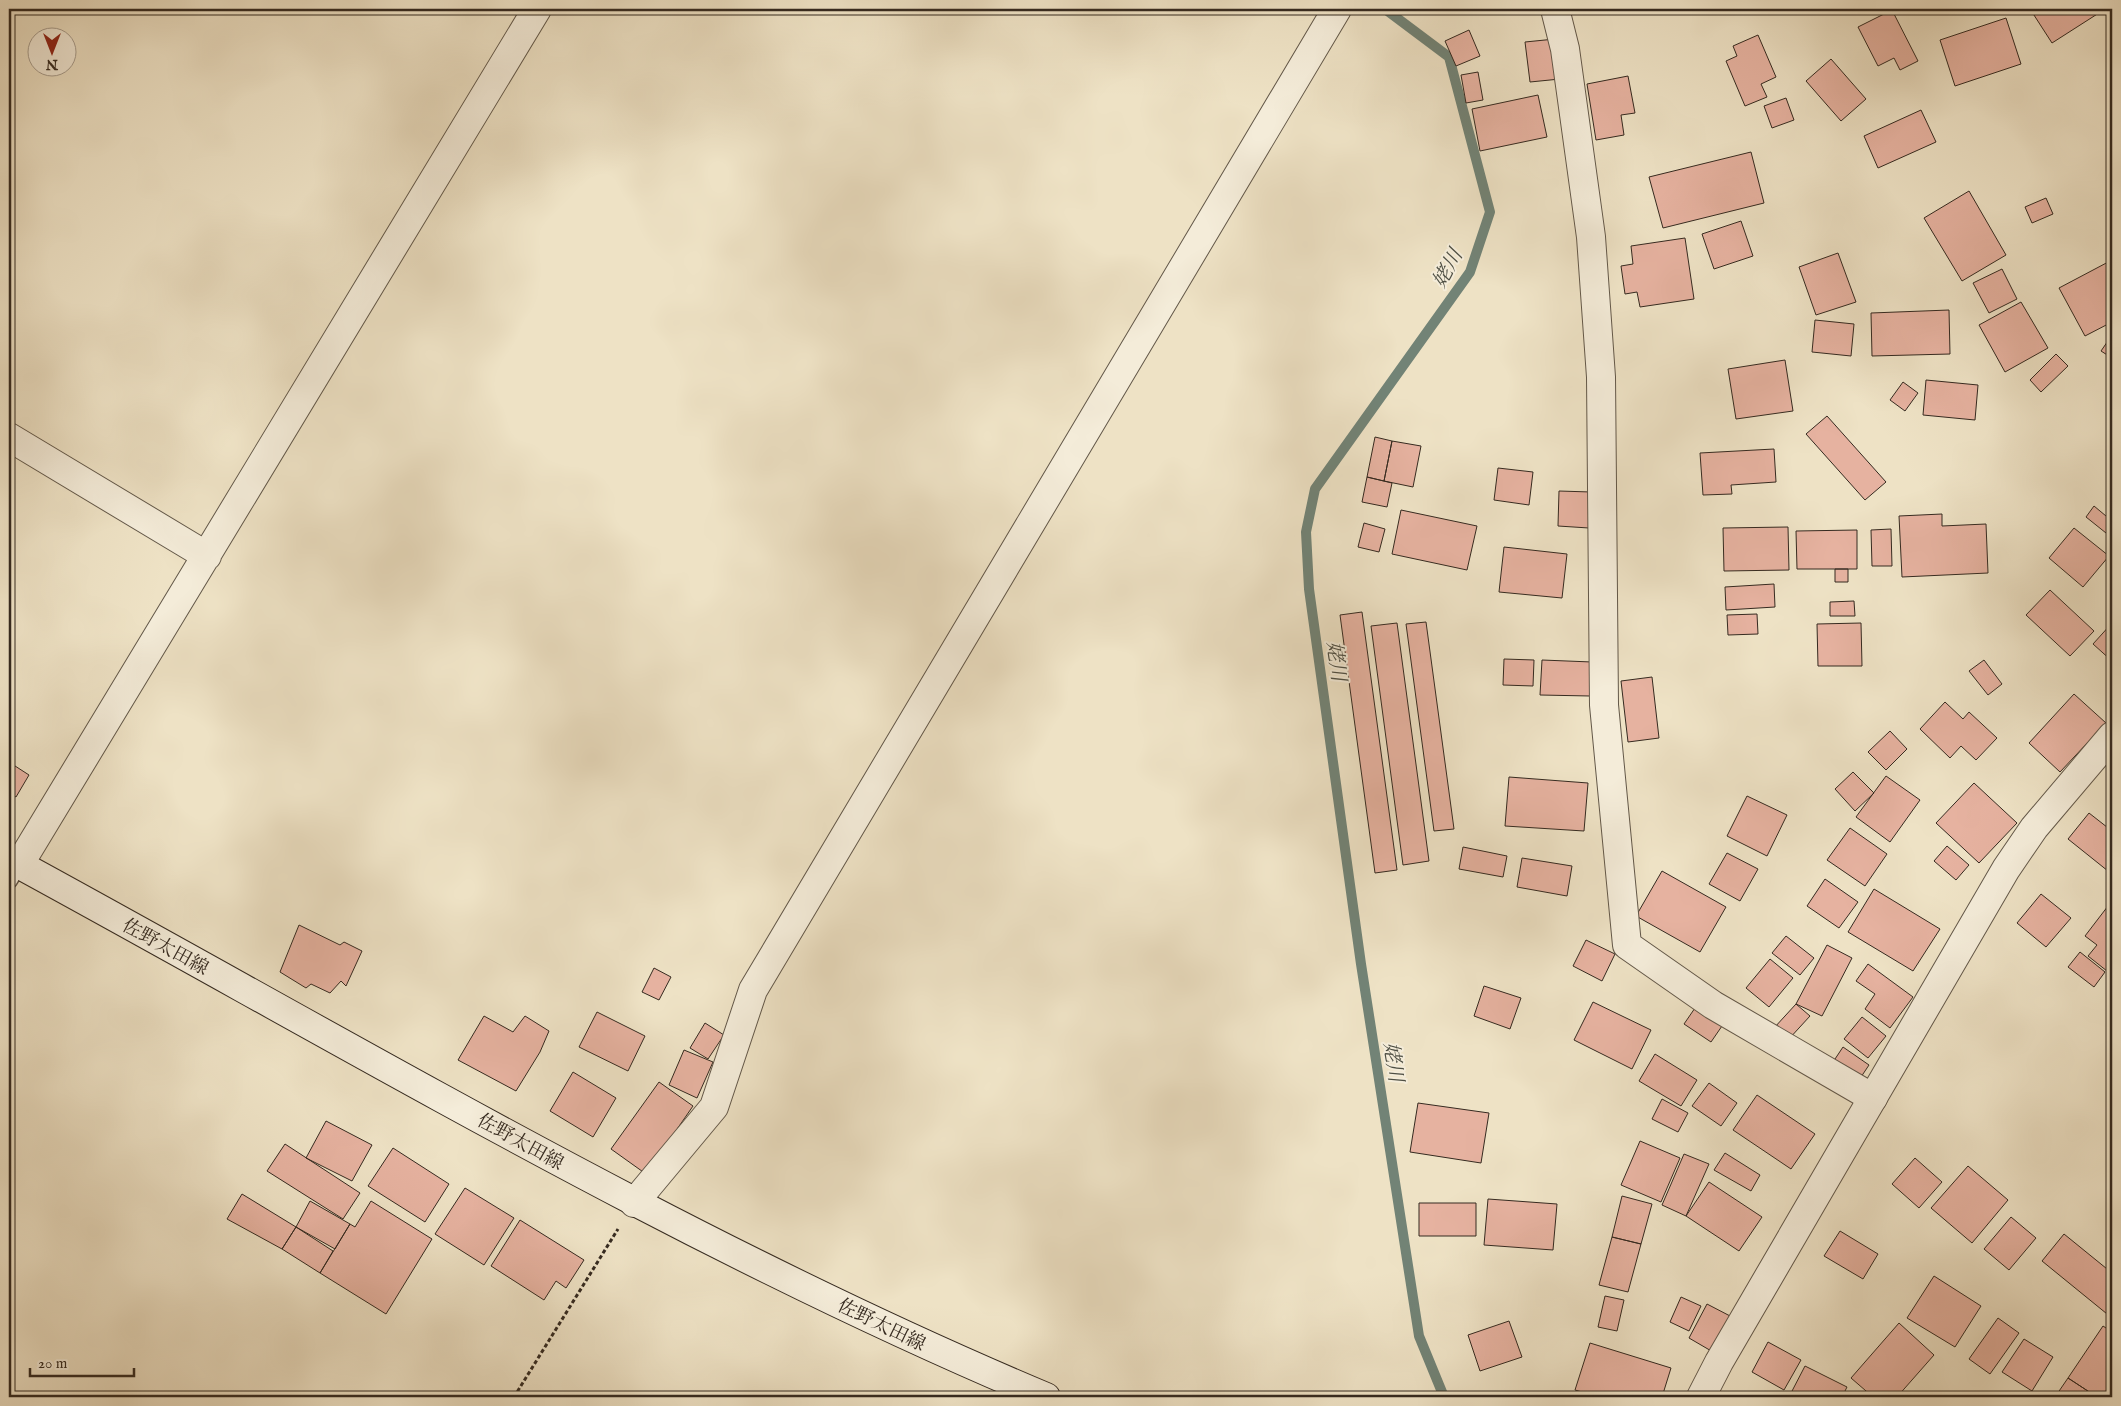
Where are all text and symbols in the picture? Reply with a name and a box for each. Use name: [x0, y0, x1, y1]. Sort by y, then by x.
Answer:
north arrow: [28, 28, 78, 78]
text: N: [46, 55, 59, 73]
water label: 姥川: [1428, 243, 1470, 292]
water label: 姥川: [1320, 640, 1351, 685]
street label: 佐野太田線: [118, 914, 212, 981]
water label: 姥川: [1377, 1041, 1408, 1086]
street label: 佐野太田線: [473, 1109, 567, 1176]
street label: 佐野太田線: [833, 1294, 929, 1357]
scale bar: [30, 1346, 134, 1378]
text: 20 m: [38, 1354, 68, 1373]

